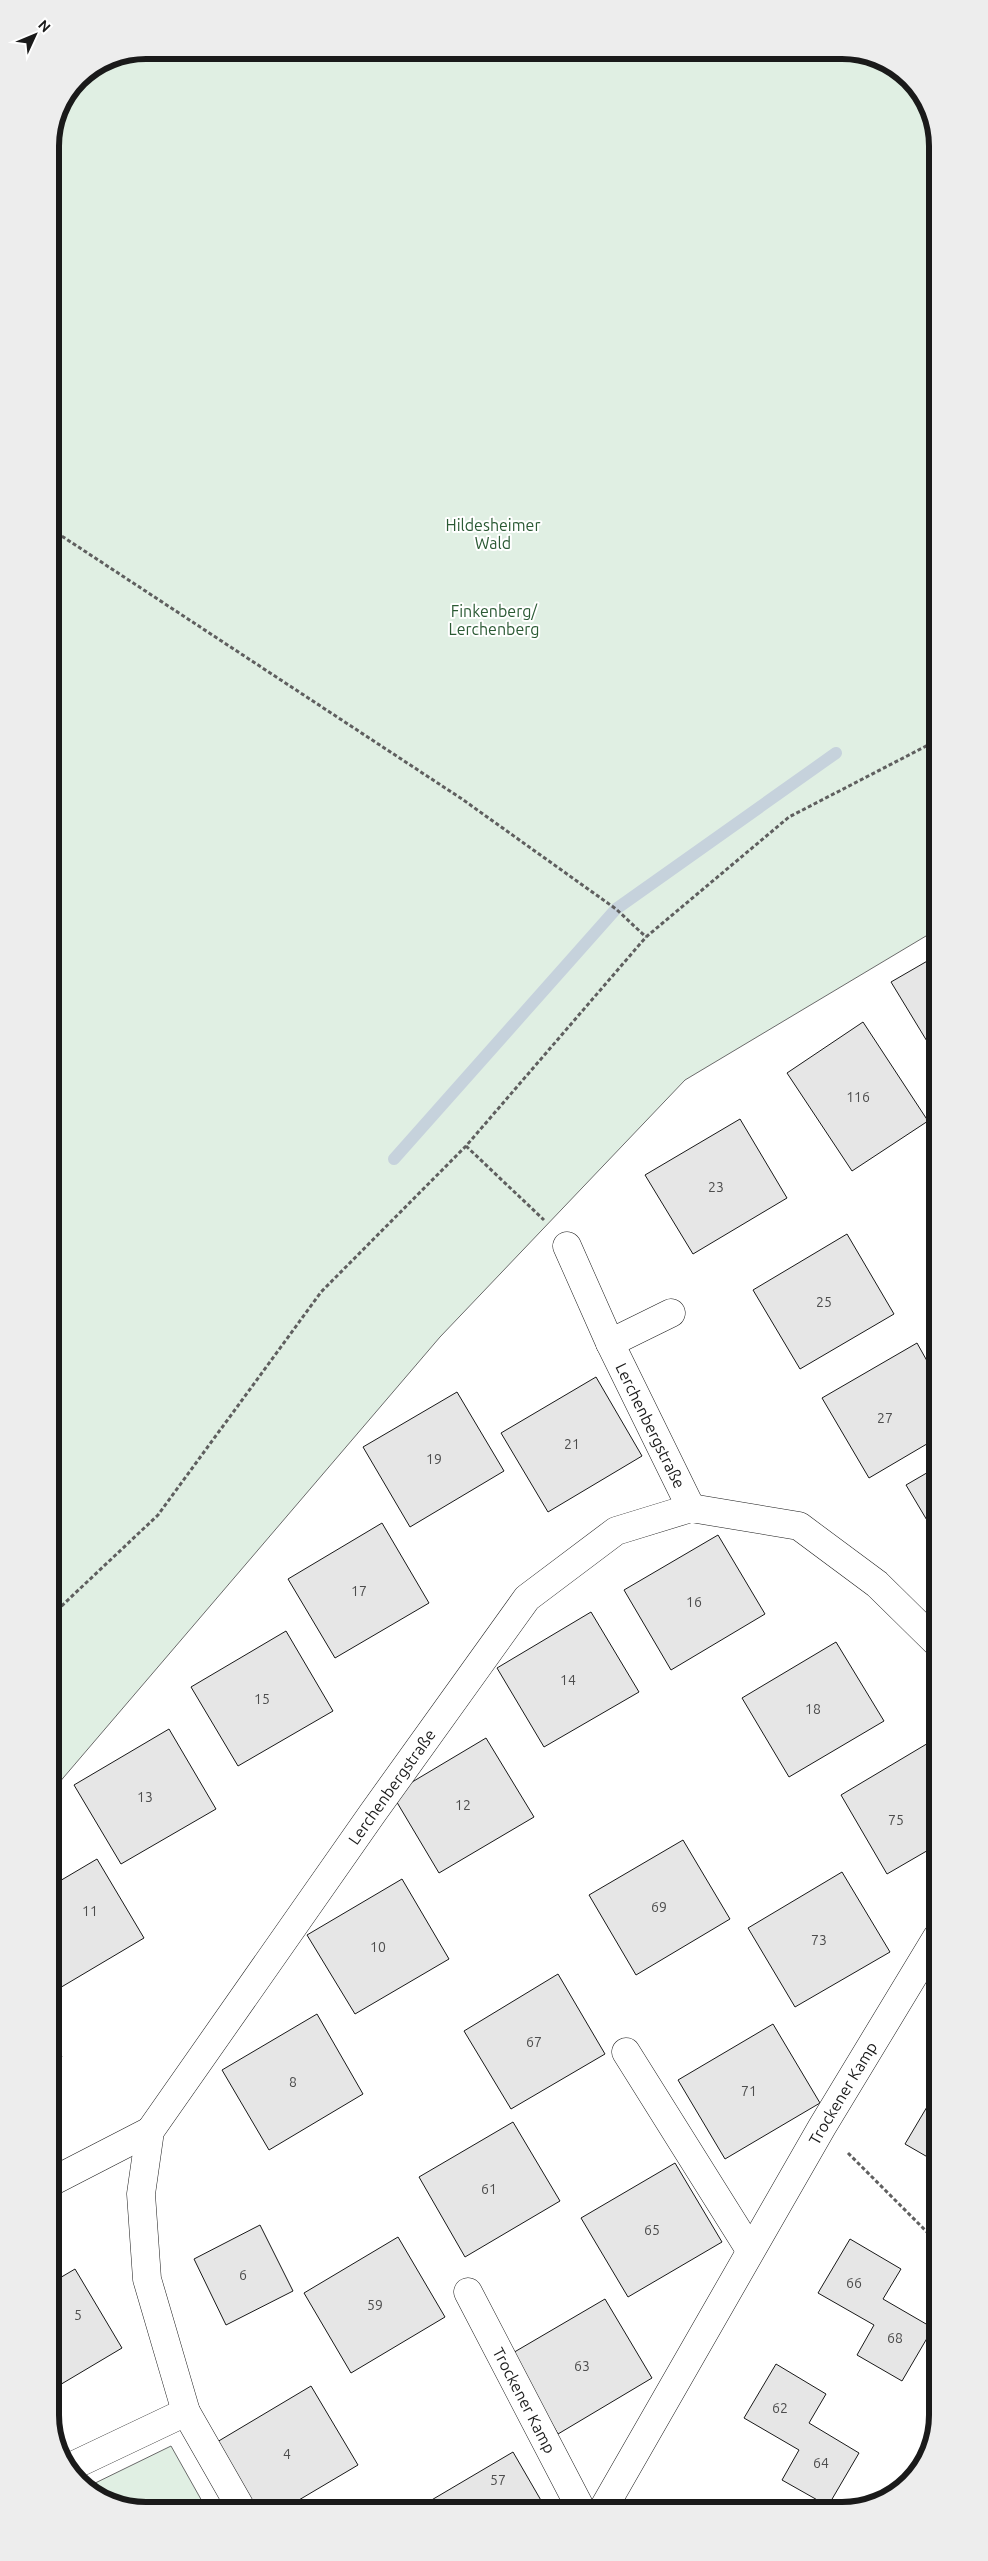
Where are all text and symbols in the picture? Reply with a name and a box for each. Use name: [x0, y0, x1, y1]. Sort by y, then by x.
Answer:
north arrow: [10, 10, 60, 60]
text: N: [35, 17, 54, 35]
park label: Hildesheimer Wald: [446, 516, 540, 552]
park label: Finkenberg/ Lerchenberg: [448, 602, 540, 638]
house number: 116: [846, 1089, 870, 1105]
house number: 23: [708, 1179, 724, 1195]
house number: 25: [816, 1294, 832, 1310]
street label: Lerchenbergstraße: [612, 1360, 689, 1491]
house number: 27: [877, 1410, 893, 1426]
house number: 21: [564, 1436, 580, 1452]
house number: 19: [426, 1451, 442, 1467]
house number: 17: [351, 1583, 367, 1599]
house number: 16: [686, 1594, 702, 1610]
house number: 14: [560, 1672, 576, 1688]
house number: 15: [254, 1691, 270, 1707]
house number: 18: [805, 1701, 821, 1717]
street label: Lerchenbergstraße: [345, 1726, 439, 1848]
house number: 13: [137, 1789, 153, 1805]
house number: 12: [455, 1797, 471, 1813]
house number: 75: [888, 1812, 904, 1828]
house number: 69: [651, 1899, 667, 1915]
house number: 11: [82, 1903, 98, 1919]
house number: 73: [811, 1932, 827, 1948]
house number: 10: [370, 1939, 386, 1955]
house number: 67: [526, 2034, 542, 2050]
street label: Trockener Kamp: [805, 2038, 880, 2148]
house number: 8: [289, 2074, 297, 2090]
house number: 71: [741, 2083, 757, 2099]
house number: 61: [481, 2181, 497, 2197]
house number: 65: [644, 2222, 660, 2238]
house number: 6: [239, 2267, 247, 2283]
house number: 66: [846, 2275, 862, 2291]
house number: 59: [367, 2297, 383, 2313]
house number: 5: [74, 2307, 82, 2323]
house number: 68: [887, 2330, 903, 2346]
street label: Trockener Kamp: [489, 2344, 559, 2456]
house number: 63: [574, 2358, 590, 2374]
house number: 62: [772, 2400, 788, 2416]
house number: 4: [283, 2446, 291, 2462]
house number: 64: [813, 2455, 829, 2471]
house number: 57: [490, 2472, 506, 2488]

